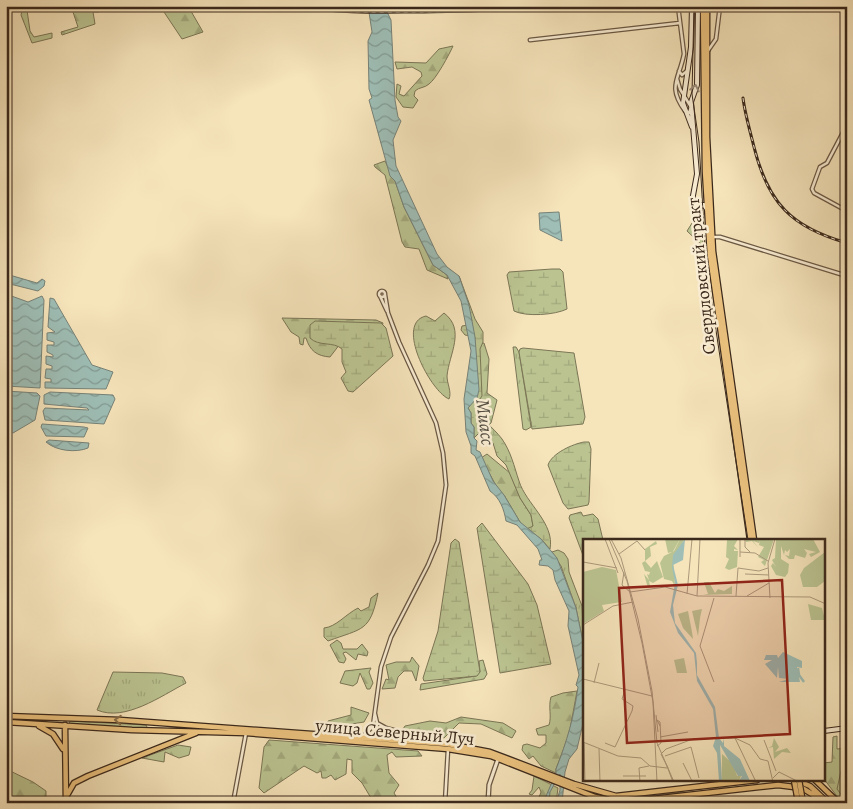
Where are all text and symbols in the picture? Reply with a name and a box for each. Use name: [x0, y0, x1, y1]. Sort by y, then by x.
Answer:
one-way arrow: [689, 84, 700, 92]
street label: Свердловский тракт: [681, 196, 721, 356]
water label: Миасс: [469, 397, 501, 447]
inset map: [583, 539, 826, 782]
street label: улица Северный Луч: [314, 713, 475, 751]
one-way arrow: [114, 715, 122, 726]

